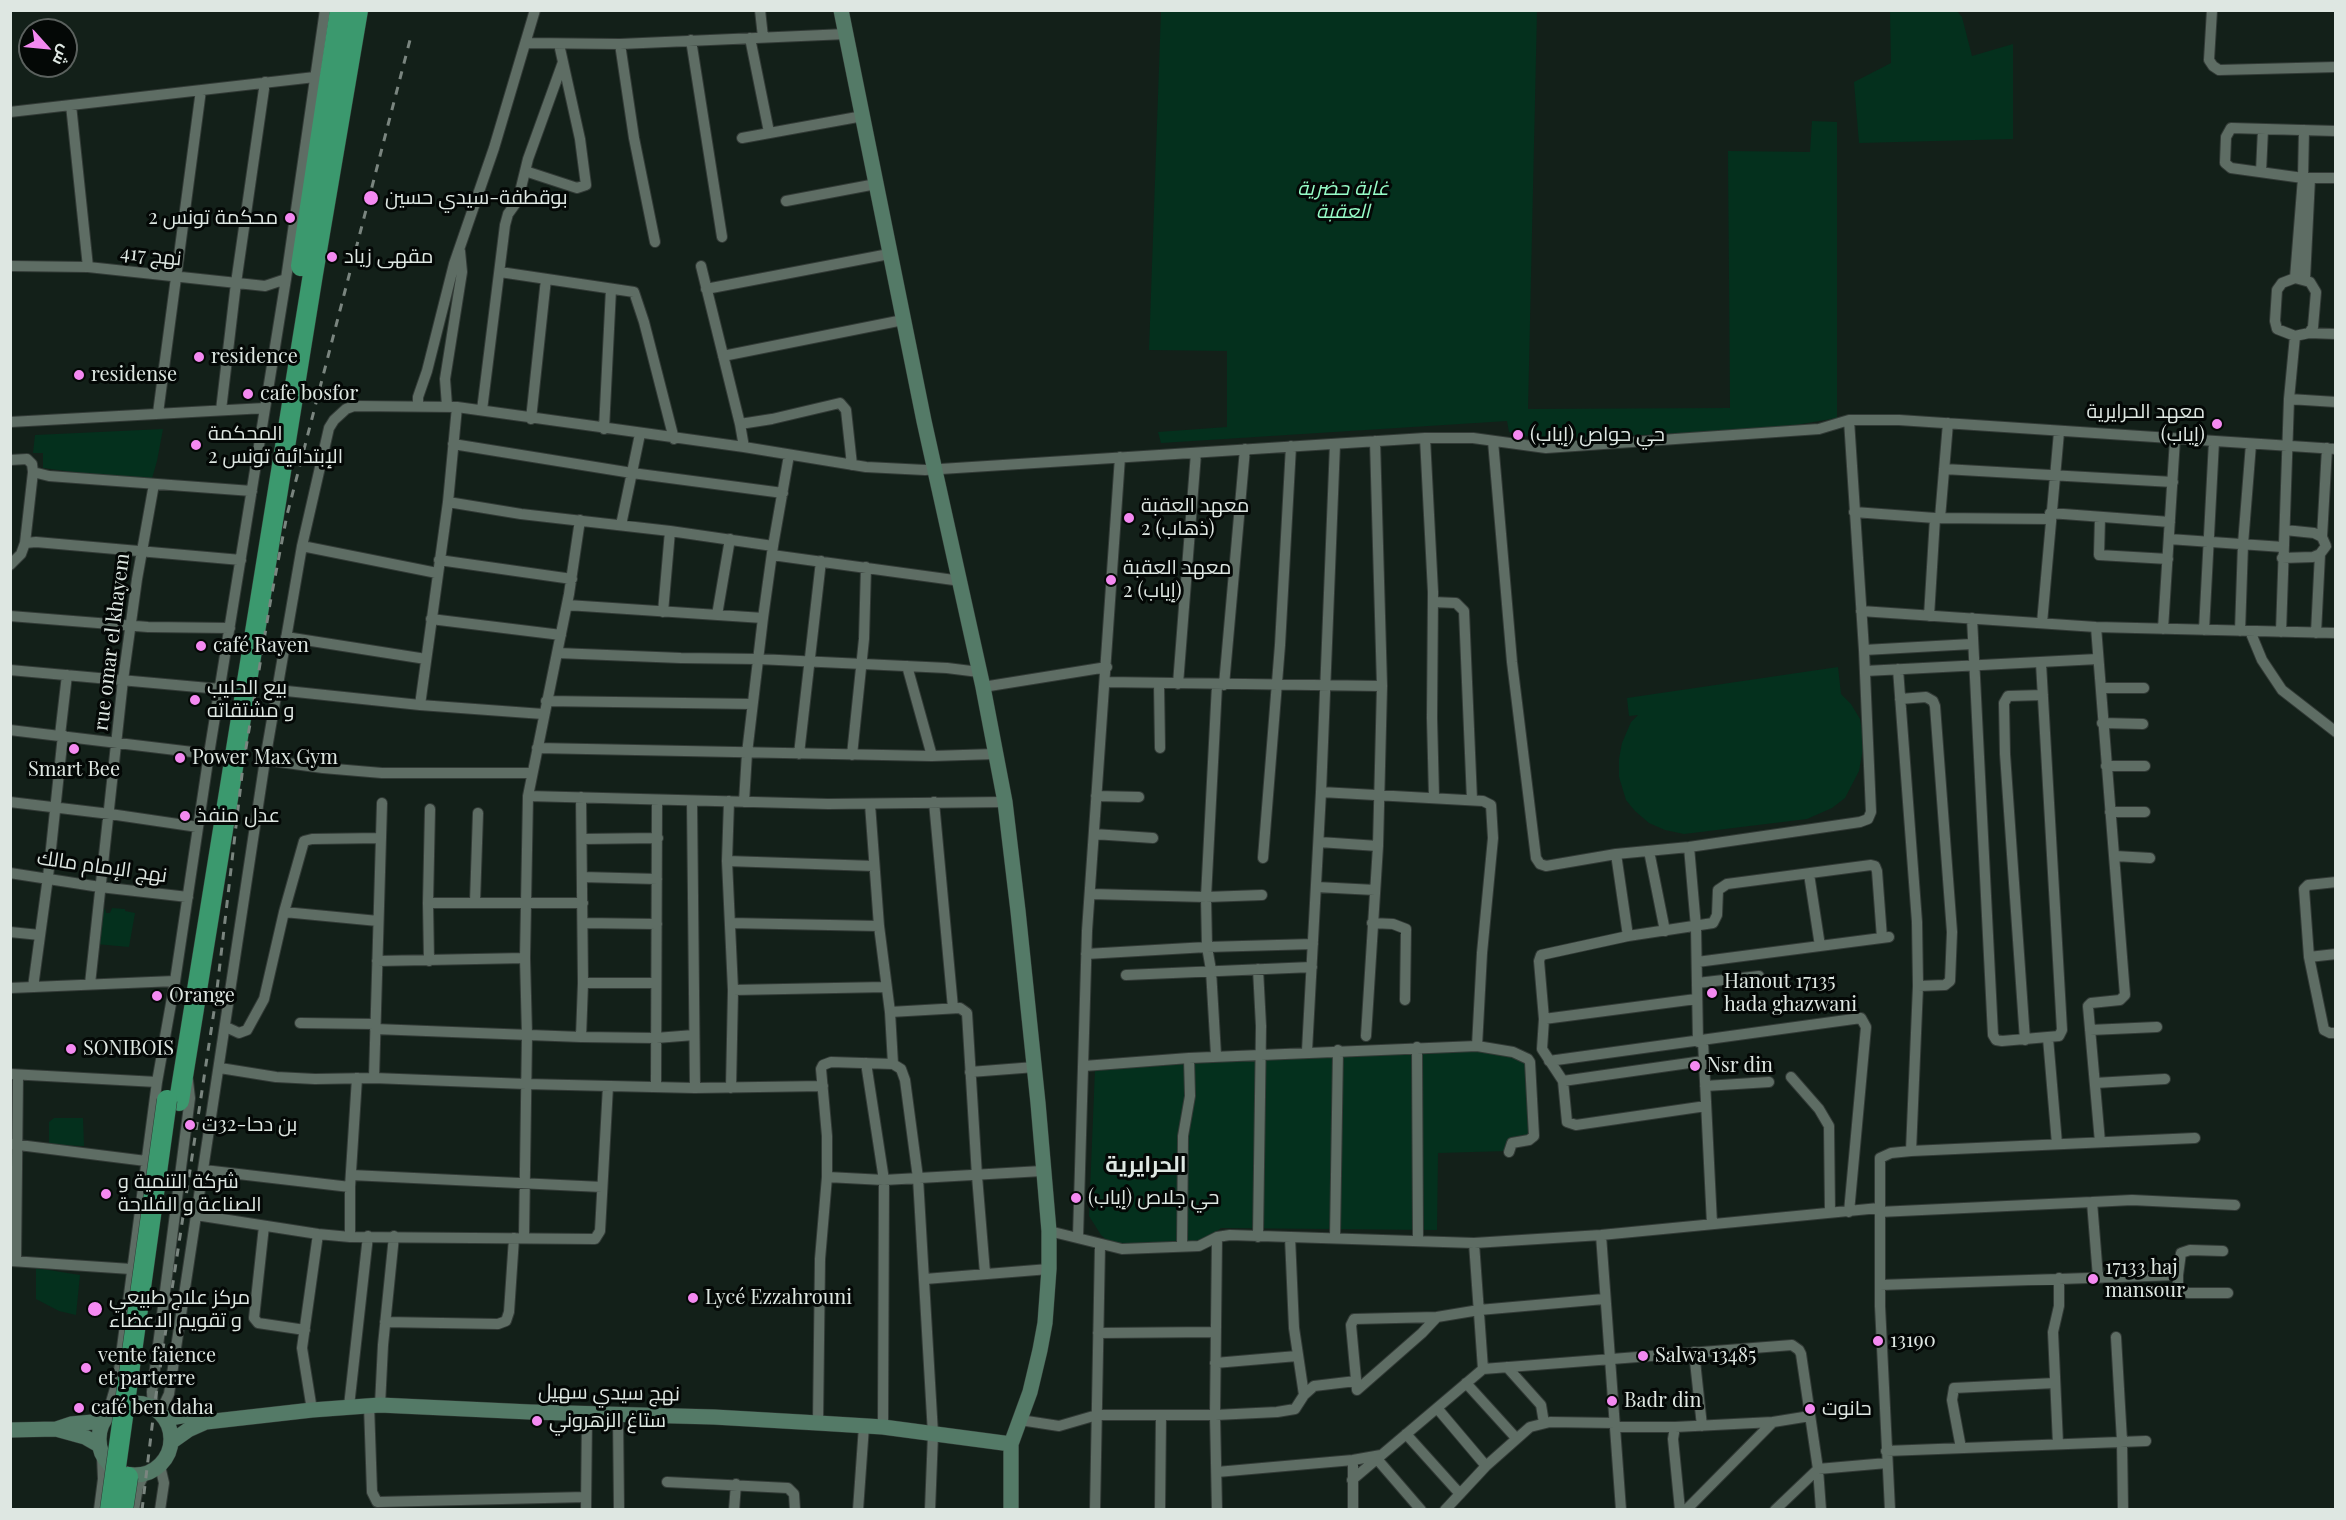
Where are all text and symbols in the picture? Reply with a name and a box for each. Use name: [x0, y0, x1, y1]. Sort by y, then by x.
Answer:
north arrow: [18, 18, 78, 78]
text: ش: [49, 42, 77, 69]
park label: غابة حضرية العقبة: [1297, 177, 1389, 224]
place label: بوقطفة-سيدي حسين: [385, 186, 568, 210]
marker: بوقطفة-سيدي حسين: [362, 189, 380, 207]
place label: محكمة تونس 2: [148, 206, 278, 230]
marker: محكمة تونس 2: [283, 211, 297, 225]
street label: نهج 417: [119, 241, 183, 271]
place label: مقهى زياد: [344, 245, 433, 269]
marker: مقهى زياد: [325, 250, 339, 264]
place label: residence: [211, 345, 298, 369]
marker: residence: [192, 350, 206, 364]
place label: residense: [91, 363, 177, 387]
marker: residense: [72, 368, 86, 382]
place label: cafe bosfor: [260, 382, 358, 406]
marker: cafe bosfor: [241, 387, 255, 401]
place label: معهد الحرايرية (إياب): [2086, 400, 2205, 447]
marker: معهد الحرايرية (إياب): [2210, 417, 2224, 431]
place label: المحكمة الإبتدائية تونس 2: [208, 422, 343, 469]
place label: حي حواص (إياب): [1530, 423, 1665, 447]
marker: حي حواص (إياب): [1511, 428, 1525, 442]
marker: المحكمة الإبتدائية تونس 2: [189, 438, 203, 452]
place label: معهد العقبة 2 (ذهاب): [1141, 494, 1249, 541]
marker: معهد العقبة 2 (ذهاب): [1122, 511, 1136, 525]
street label: rue omar el khayem: [89, 552, 135, 732]
place label: معهد العقبة 2 (إياب): [1123, 556, 1231, 603]
marker: معهد العقبة 2 (إياب): [1104, 573, 1118, 587]
place label: café Rayen: [213, 634, 309, 658]
marker: café Rayen: [194, 639, 208, 653]
place label: بيع الحليب و مشتقاته: [207, 676, 294, 723]
marker: بيع الحليب و مشتقاته: [188, 693, 202, 707]
marker: Smart Bee: [67, 742, 81, 756]
place label: Power Max Gym: [192, 746, 338, 770]
marker: Power Max Gym: [173, 751, 187, 765]
place label: Smart Bee: [28, 758, 120, 782]
place label: عدل منفذ: [197, 804, 280, 828]
marker: عدل منفذ: [178, 809, 192, 823]
street label: نهج الإمام مالك: [35, 846, 169, 888]
place label: Hanout 17135 hada ghazwani: [1724, 970, 1857, 1017]
place label: Orange: [169, 984, 235, 1008]
marker: Hanout 17135 hada ghazwani: [1705, 986, 1719, 1000]
marker: Orange: [150, 989, 164, 1003]
place label: SONIBOIS: [83, 1037, 174, 1061]
marker: SONIBOIS: [64, 1042, 78, 1056]
place label: Nsr din: [1707, 1054, 1773, 1078]
marker: Nsr din: [1688, 1059, 1702, 1073]
place label: بن دحا-32ت: [202, 1113, 297, 1137]
marker: بن دحا-32ت: [183, 1118, 197, 1132]
district label: الحرايرية: [1105, 1152, 1187, 1178]
place label: شركة التنمية و الصناعة و الفلاحة: [118, 1170, 262, 1217]
place label: حي جلاص (إياب): [1088, 1186, 1219, 1210]
marker: شركة التنمية و الصناعة و الفلاحة: [99, 1187, 113, 1201]
marker: حي جلاص (إياب): [1069, 1191, 1083, 1205]
place label: 17133 haj mansour: [2105, 1256, 2185, 1303]
marker: 17133 haj mansour: [2086, 1272, 2100, 1286]
place label: مركز علاج طبيعي و تقويم الاعضاء: [109, 1286, 250, 1333]
place label: Lycé Ezzahrouni: [705, 1286, 852, 1310]
marker: Lycé Ezzahrouni: [686, 1291, 700, 1305]
marker: مركز علاج طبيعي و تقويم الاعضاء: [86, 1300, 104, 1318]
place label: 13190: [1890, 1329, 1936, 1353]
marker: 13190: [1871, 1334, 1885, 1348]
place label: vente faience et parterre: [98, 1344, 216, 1391]
place label: Salwa 13485: [1655, 1344, 1756, 1368]
marker: Salwa 13485: [1636, 1349, 1650, 1363]
marker: vente faience et parterre: [79, 1361, 93, 1375]
street label: نهج سيدي سهيل: [538, 1380, 680, 1406]
place label: Badr din: [1624, 1389, 1701, 1413]
marker: Badr din: [1605, 1394, 1619, 1408]
place label: café ben daha: [91, 1396, 214, 1420]
place label: حانوت: [1822, 1397, 1872, 1421]
marker: café ben daha: [72, 1401, 86, 1415]
marker: حانوت: [1803, 1402, 1817, 1416]
place label: ستاغ الزهروني: [549, 1409, 666, 1433]
marker: ستاغ الزهروني: [530, 1414, 544, 1428]

